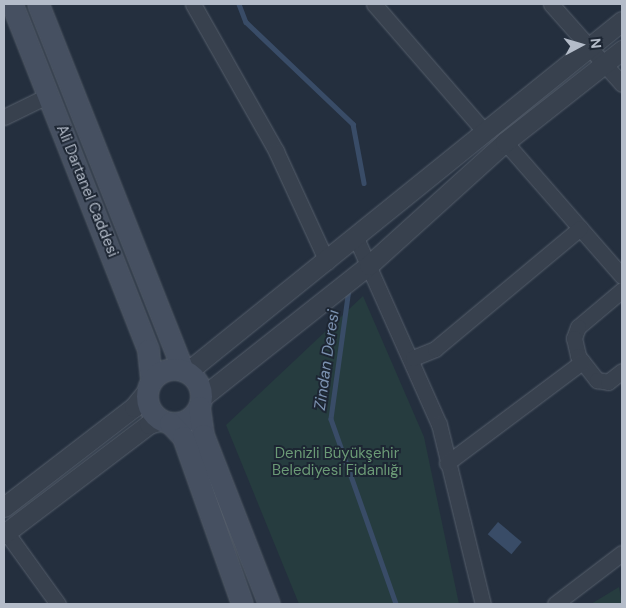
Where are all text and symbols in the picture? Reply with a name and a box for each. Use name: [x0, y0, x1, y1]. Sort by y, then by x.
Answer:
north arrow: [556, 20, 606, 70]
text: N: [586, 37, 605, 49]
street label: Ali Dartanel Caddesi: [52, 122, 122, 260]
water label: Zindan Deresi: [310, 309, 344, 411]
park label: Denizli Büyükşehir Belediyesi Fidanlığı: [272, 444, 402, 479]

